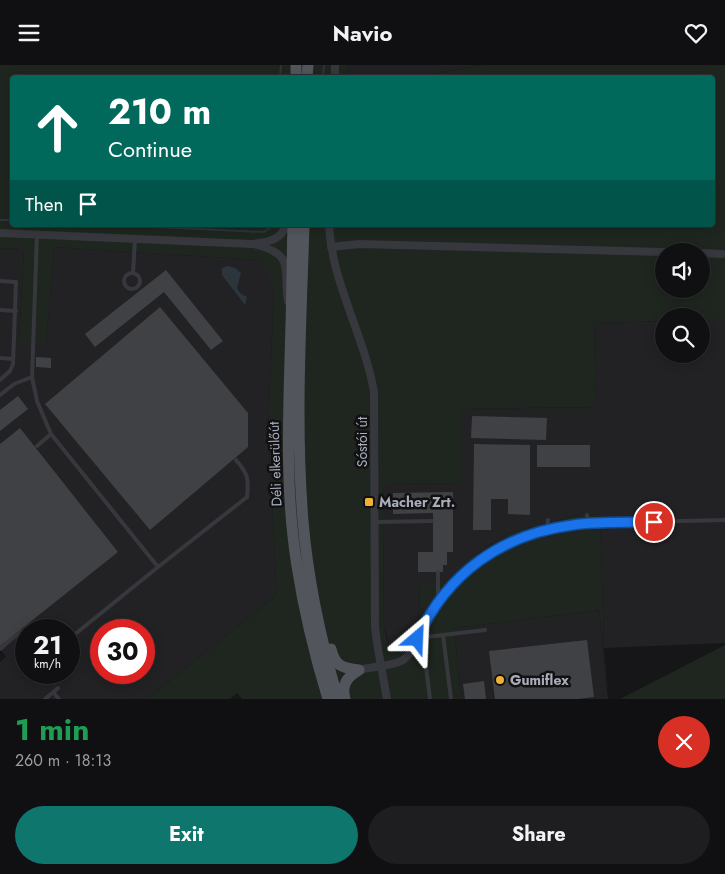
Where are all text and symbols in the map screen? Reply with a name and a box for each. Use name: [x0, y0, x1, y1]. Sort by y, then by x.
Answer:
text: Navio: [333, 17, 392, 49]
icon: menu: [15, 19, 43, 47]
icon: heart: [682, 19, 710, 47]
text: 210 m: [108, 87, 211, 137]
icon: ahead: [25, 95, 90, 160]
text: Continue: [108, 133, 192, 165]
icon: arrive: [74, 190, 102, 218]
text: Then: [25, 191, 64, 218]
map controls: [655, 243, 710, 363]
button: sound: [655, 243, 710, 298]
button: search: [655, 308, 710, 363]
street label: Sóstói út: [352, 416, 372, 467]
street label: Déli elkerülőút: [263, 420, 286, 507]
place label: Macher Zrt.: [379, 492, 455, 512]
marker: Macher Zrt.: [363, 496, 375, 508]
pin: [633, 501, 675, 543]
icon: arrive: [640, 508, 668, 536]
position arrow: [390, 612, 442, 664]
speed limit sign: 30: [90, 619, 155, 684]
text: 21: [33, 627, 62, 663]
text: km/h: [34, 655, 61, 673]
place label: Gumiflex: [510, 670, 569, 690]
marker: Gumiflex: [494, 674, 506, 686]
text: 1 min: [15, 708, 89, 751]
button: close: [658, 716, 710, 768]
text: 260 m · 18:13: [15, 749, 111, 772]
button: Exit: [15, 806, 358, 864]
button: Share: [368, 806, 710, 864]

